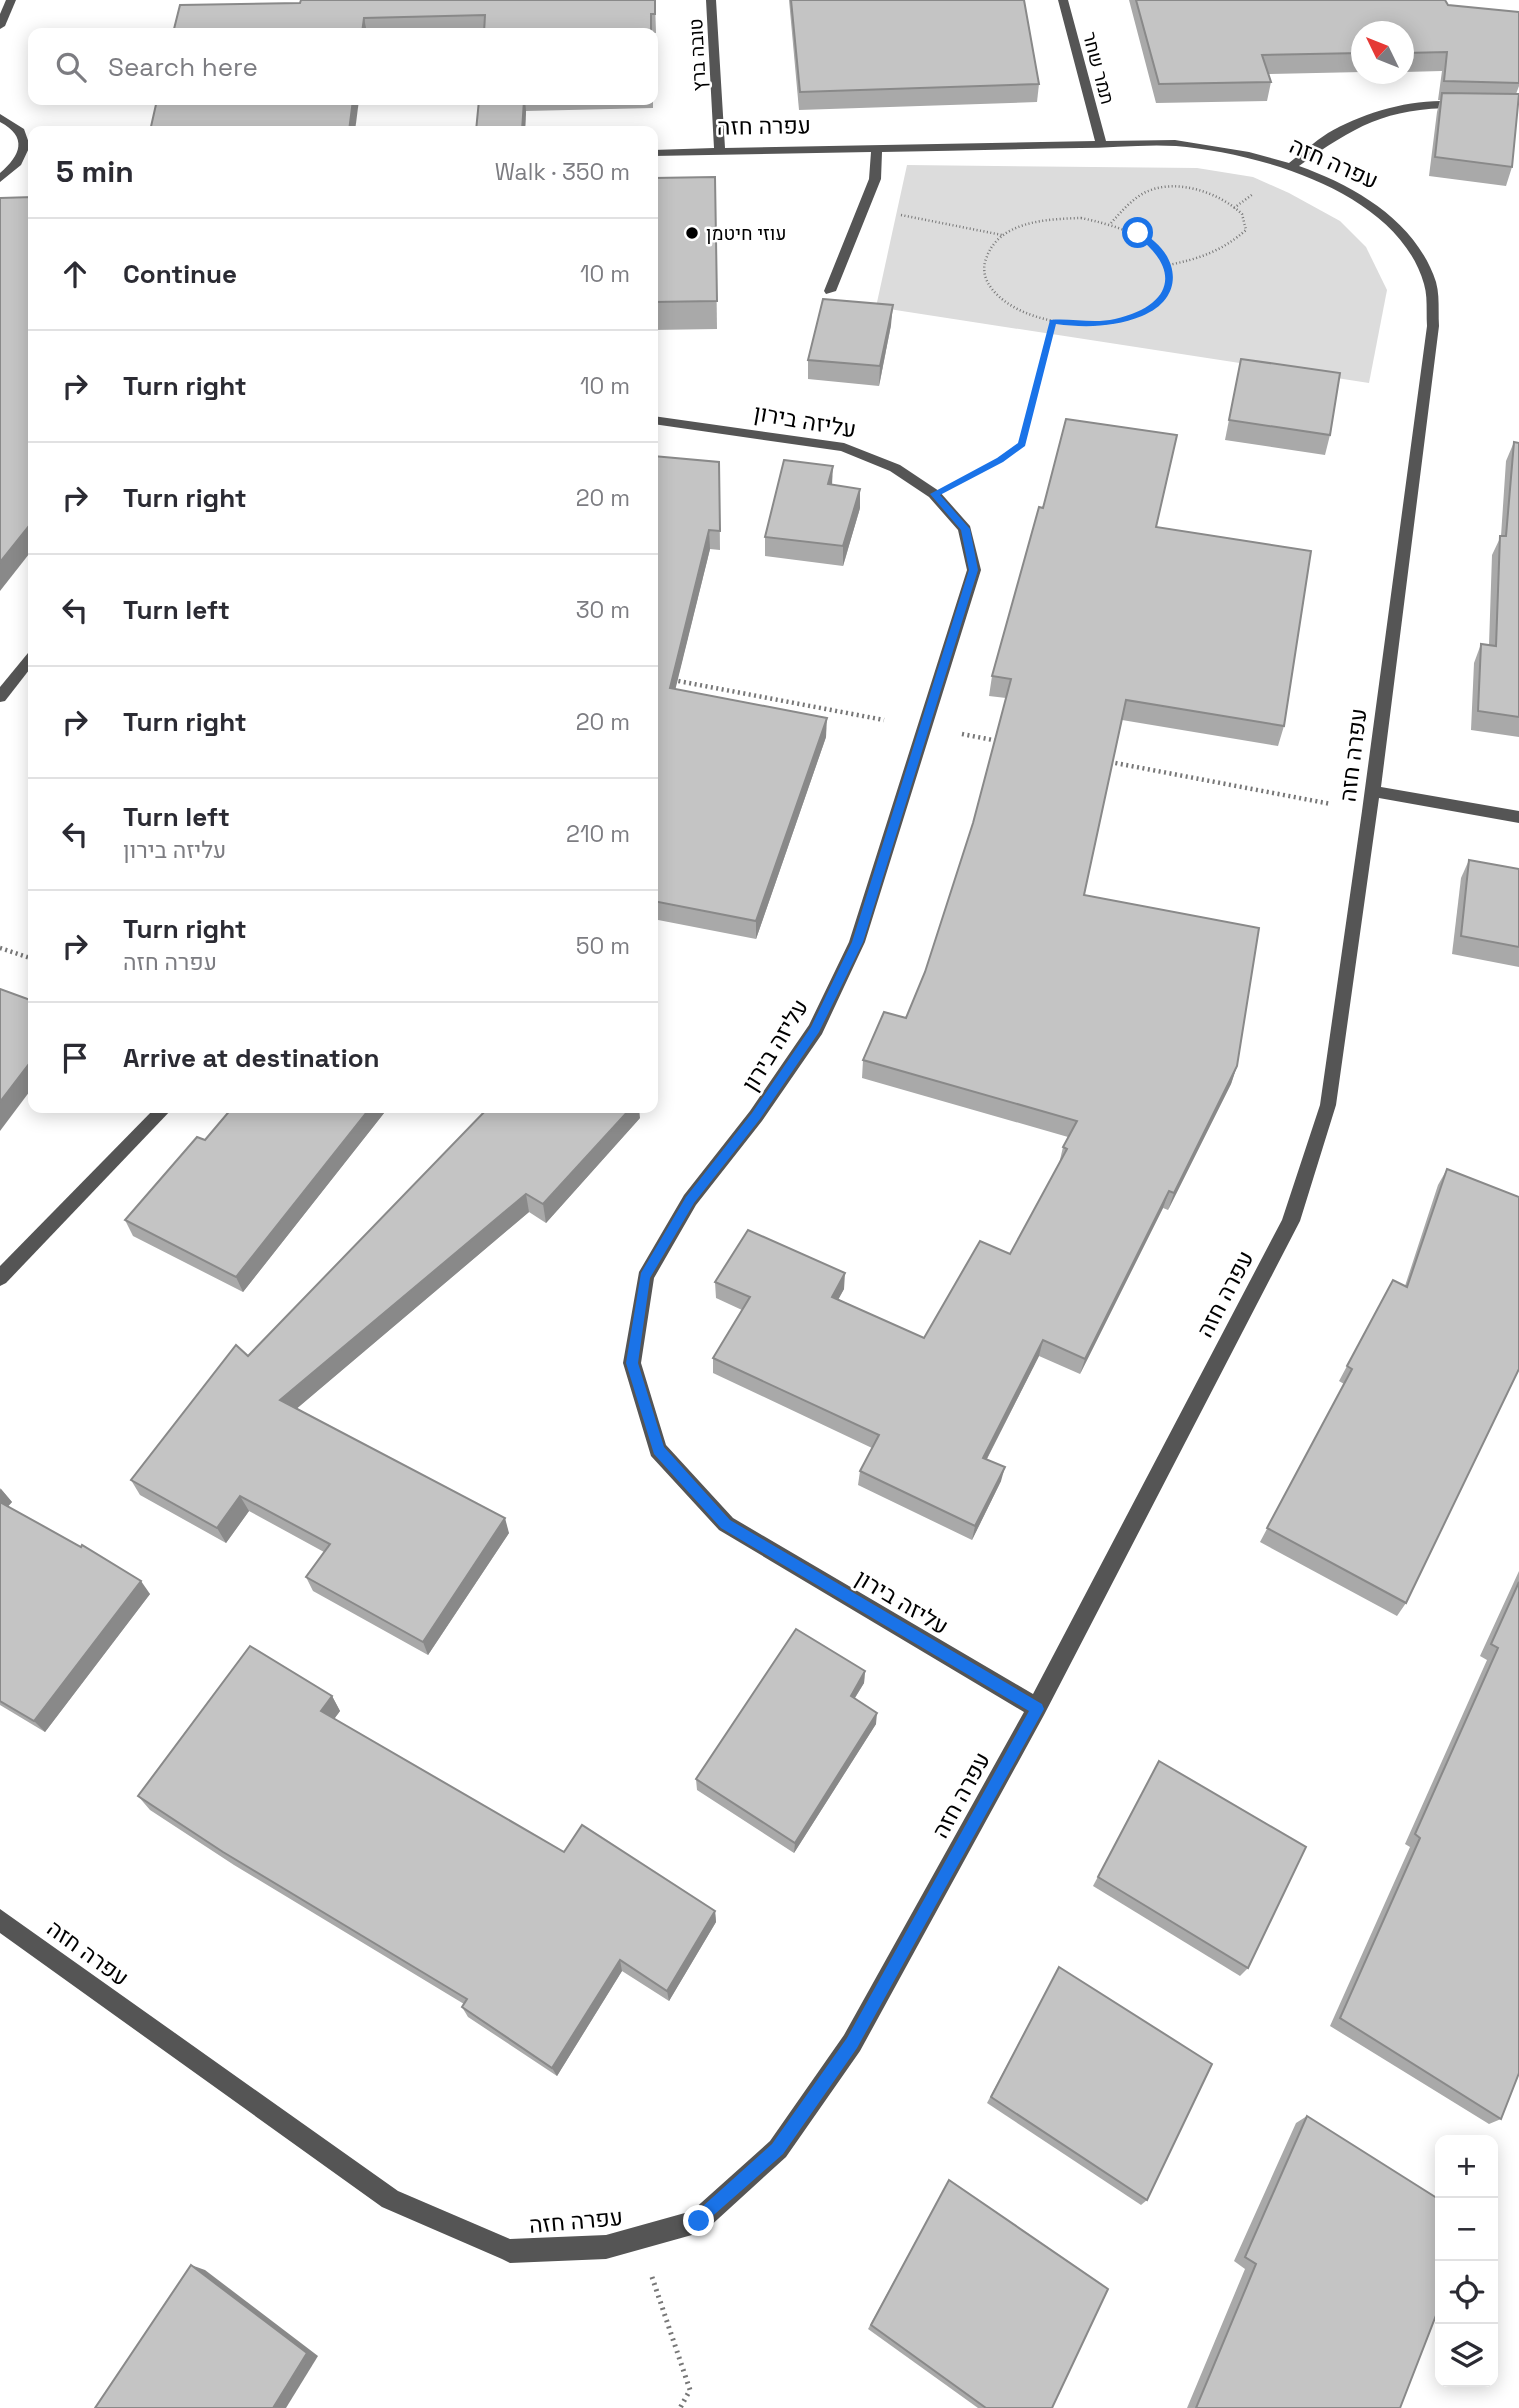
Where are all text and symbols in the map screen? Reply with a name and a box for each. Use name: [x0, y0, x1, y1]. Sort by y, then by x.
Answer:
street label: טובה ברץ: [683, 18, 712, 92]
north arrow: [1351, 21, 1414, 84]
search box: [28, 28, 658, 105]
street label: תמר שחר: [1077, 29, 1120, 107]
icon: search: [52, 48, 90, 86]
text: Search here: [108, 50, 258, 84]
street label: עפרה חזה: [717, 110, 811, 142]
street label: עפרה חזה: [1285, 130, 1383, 196]
text: 5 min: [56, 152, 134, 191]
text: Walk · 350 m: [495, 157, 630, 187]
route start: [1122, 217, 1153, 248]
place label: עוזי חיטמן: [706, 221, 786, 246]
marker: עוזי חיטמן: [684, 225, 700, 241]
icon: ahead: [56, 255, 94, 293]
text: Continue: [123, 257, 237, 291]
text: 10 m: [580, 259, 630, 289]
icon: right: [56, 367, 94, 405]
text: Turn right: [123, 369, 247, 403]
text: 10 m: [580, 371, 630, 401]
street label: עליזה בירון: [751, 397, 859, 445]
icon: right: [56, 479, 94, 517]
text: Turn right: [123, 481, 247, 515]
text: 20 m: [576, 483, 630, 513]
icon: left: [56, 591, 94, 629]
text: Turn left: [123, 593, 230, 627]
text: 30 m: [576, 595, 630, 625]
icon: right: [56, 703, 94, 741]
text: Turn right: [123, 705, 247, 739]
street label: עפרה חזה: [1332, 706, 1374, 804]
text: 20 m: [576, 707, 630, 737]
text: Turn left: [123, 800, 230, 834]
icon: left: [56, 815, 94, 853]
text: 210 m: [566, 819, 630, 849]
text: עליזה בירון: [123, 835, 226, 865]
text: Turn right: [123, 912, 247, 946]
icon: right: [56, 927, 94, 965]
text: 50 m: [576, 931, 630, 961]
text: עפרה חזה: [123, 947, 217, 977]
street label: עליזה בירון: [735, 993, 815, 1097]
icon: arrive: [56, 1039, 94, 1077]
text: Arrive at destination: [123, 1041, 380, 1075]
street label: עפרה חזה: [1190, 1245, 1260, 1343]
street label: עליזה בירון: [850, 1563, 954, 1641]
street label: עפרה חזה: [925, 1747, 997, 1843]
street label: עפרה חזה: [41, 1913, 135, 1993]
map controls: [1435, 2135, 1498, 2387]
button: +: [1435, 2135, 1498, 2198]
button: −: [1435, 2198, 1498, 2261]
street label: עפרה חזה: [528, 2202, 624, 2240]
route end: [683, 2205, 714, 2236]
button: locate: [1435, 2261, 1498, 2324]
button: layers: [1435, 2324, 1498, 2387]

